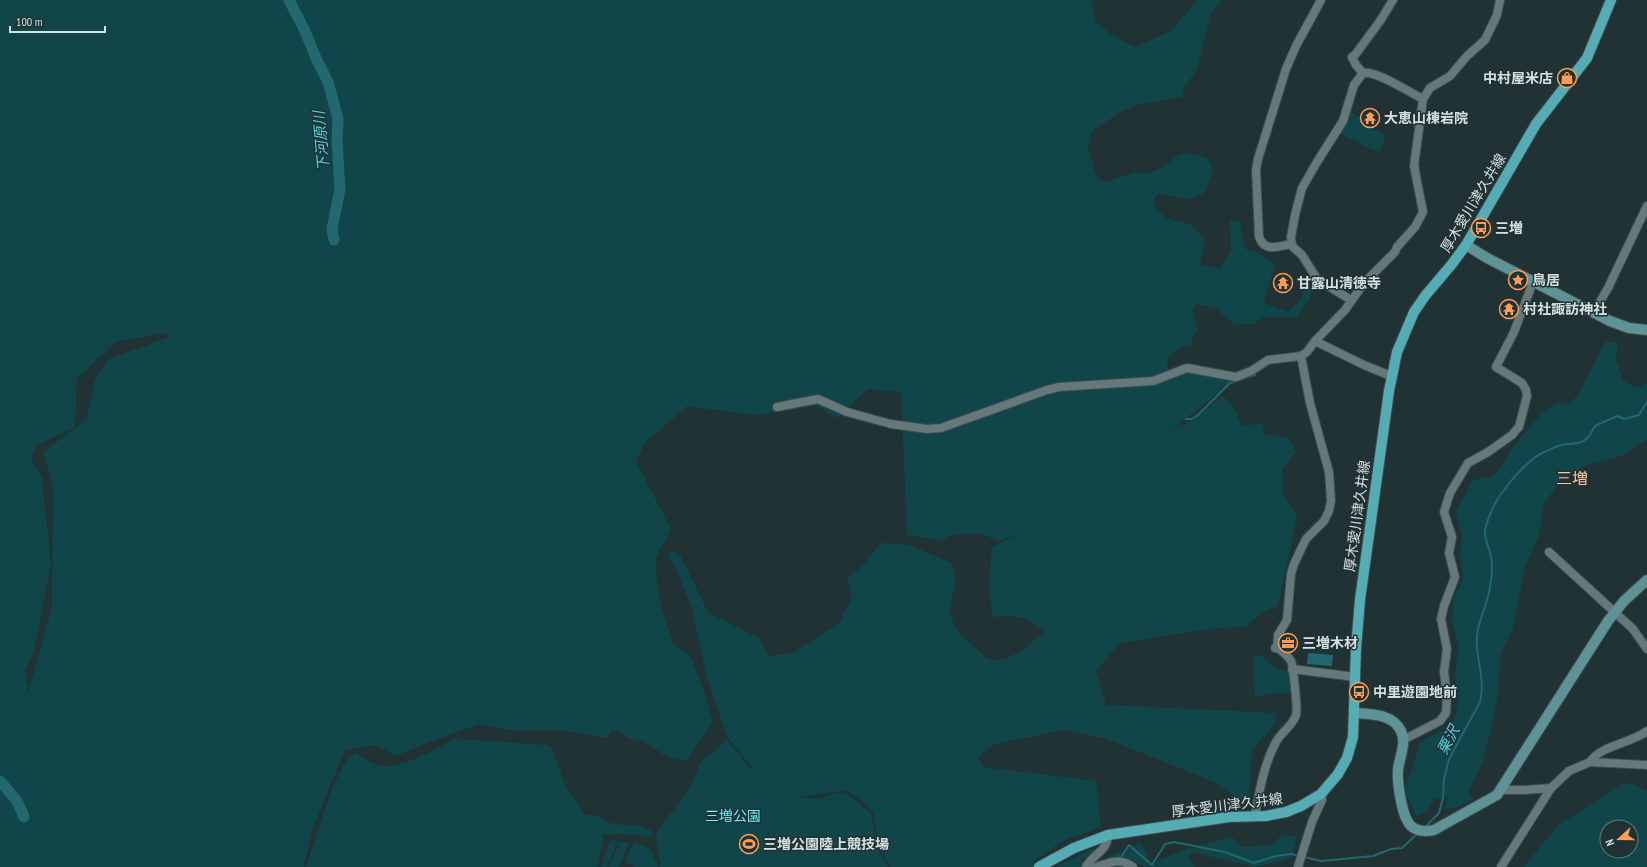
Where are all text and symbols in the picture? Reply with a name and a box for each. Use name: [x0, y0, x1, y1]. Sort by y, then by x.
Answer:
scale bar: [10, 8, 105, 34]
text: 100 m: [16, 14, 43, 29]
shop icon: 中村屋米店: [1556, 67, 1578, 89]
place label: 中村屋米店: [1483, 69, 1553, 87]
temple icon: 大恵山棟岩院: [1359, 107, 1381, 129]
water label: 下河原川: [309, 108, 333, 172]
place label: 大恵山棟岩院: [1384, 109, 1468, 127]
street label: 厚木愛川津久井線: [1436, 150, 1510, 256]
bus stop icon: 三増: [1470, 217, 1492, 239]
place label: 三増: [1495, 219, 1523, 237]
place icon: 鳥居: [1507, 269, 1529, 291]
place label: 鳥居: [1532, 271, 1560, 289]
temple icon: 甘露山清徳寺: [1272, 272, 1294, 294]
place label: 甘露山清徳寺: [1297, 274, 1381, 292]
temple icon: 村社諏訪神社: [1498, 298, 1520, 320]
place label: 村社諏訪神社: [1523, 300, 1607, 318]
street label: 厚木愛川津久井線: [1340, 459, 1374, 573]
district label: 三増: [1556, 468, 1588, 488]
office icon: 三増木材: [1277, 632, 1299, 654]
place label: 三増木材: [1302, 634, 1358, 652]
bus stop icon: 中里遊園地前: [1348, 681, 1370, 703]
place label: 中里遊園地前: [1373, 683, 1457, 701]
water label: 栗沢: [1433, 721, 1464, 758]
street label: 厚木愛川津久井線: [1170, 789, 1284, 821]
park label: 三増公園: [705, 807, 761, 825]
north arrow: [1599, 819, 1639, 859]
sports icon: 三増公園陸上競技場: [738, 833, 760, 855]
place label: 三増公園陸上競技場: [763, 835, 889, 853]
text: N: [1602, 837, 1617, 848]

